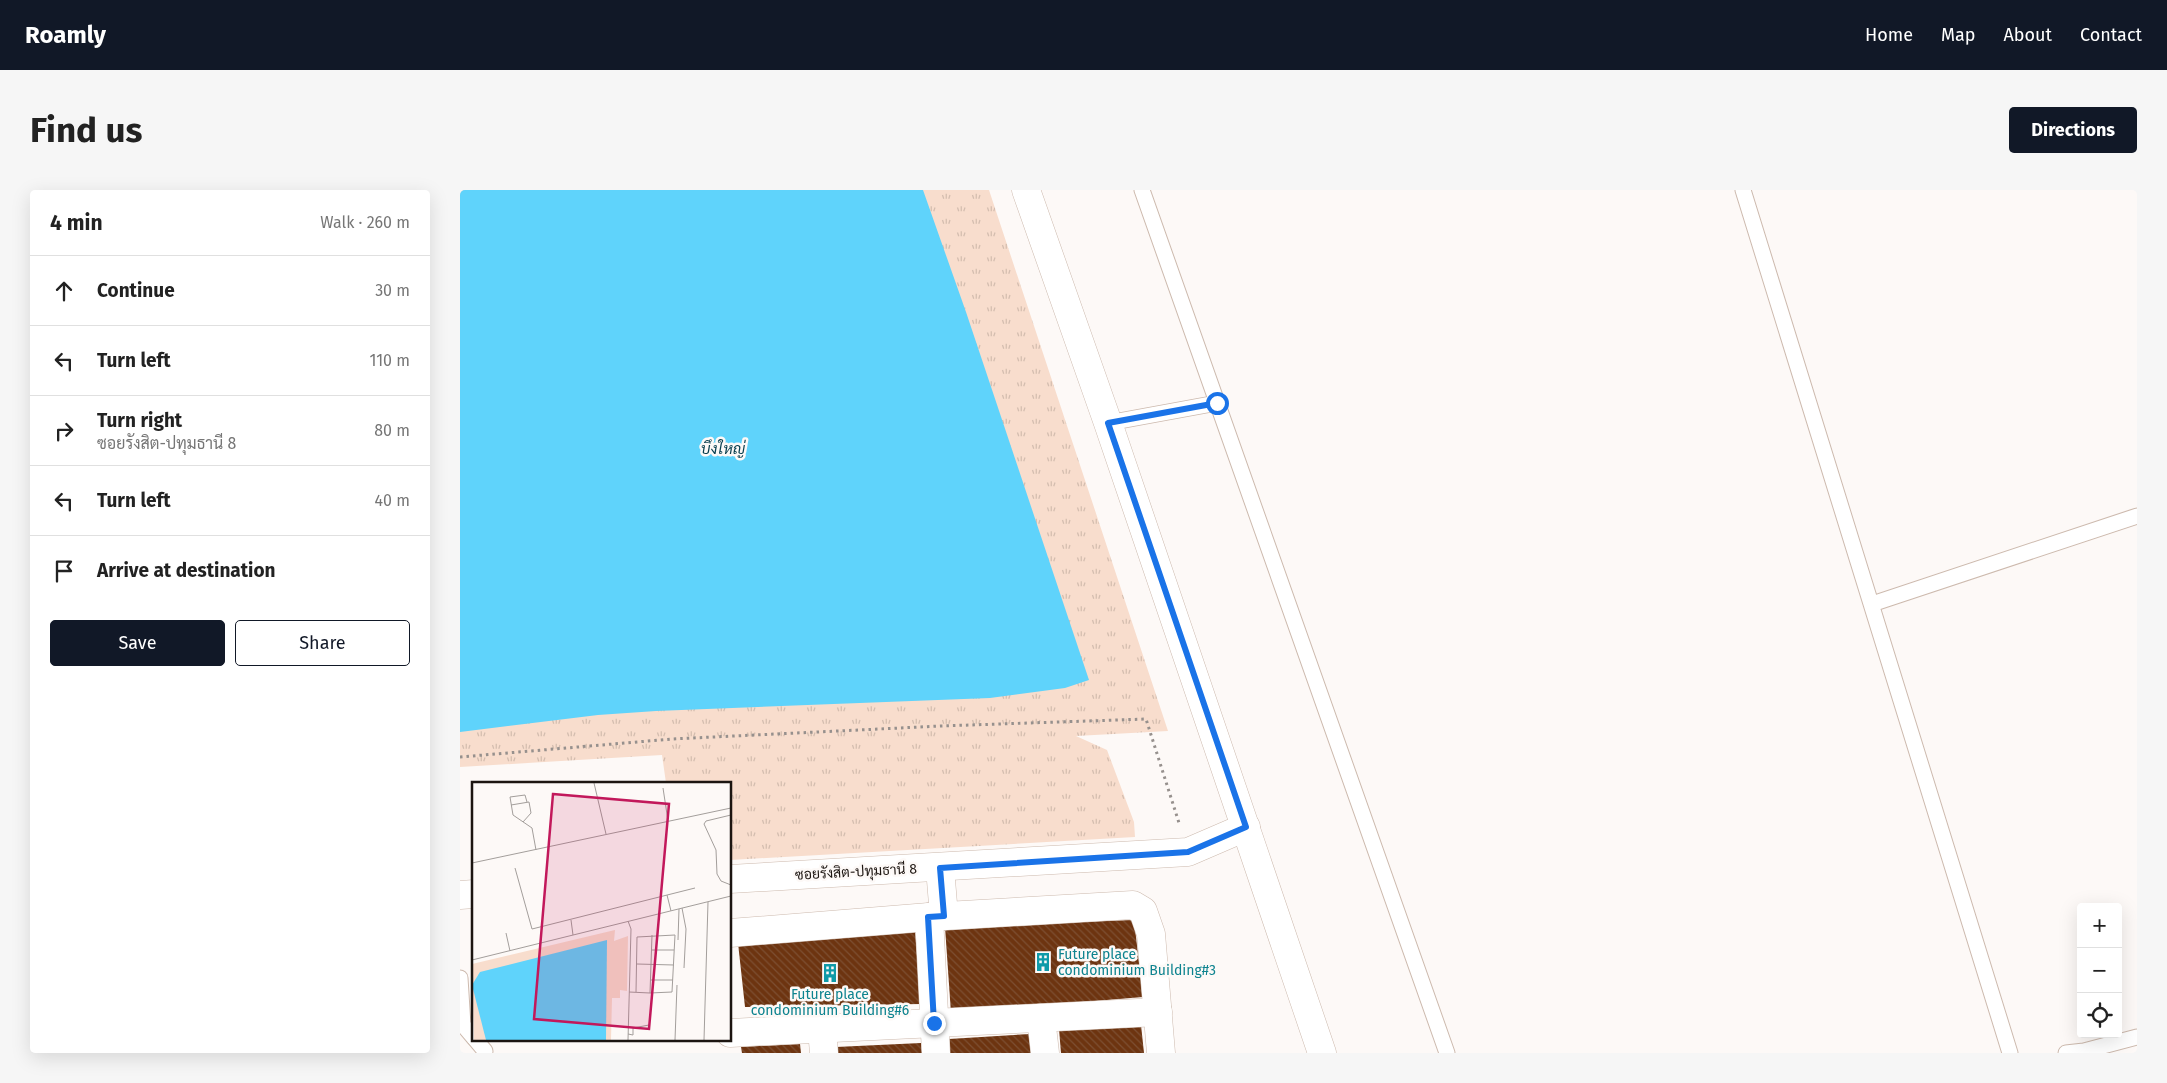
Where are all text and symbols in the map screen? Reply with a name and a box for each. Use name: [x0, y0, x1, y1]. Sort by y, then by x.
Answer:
text: Roamly: [25, 21, 106, 49]
text: Home: [1865, 24, 1913, 46]
text: Map: [1941, 24, 1975, 46]
text: About: [2003, 24, 2052, 46]
text: Contact: [2080, 24, 2142, 46]
button: Directions: [2009, 107, 2137, 153]
text: Find us: [30, 109, 142, 151]
text: 4 min: [50, 210, 103, 236]
text: Walk · 260 m: [320, 213, 410, 232]
icon: ahead: [50, 277, 78, 305]
text: Continue: [97, 279, 175, 302]
text: 30 m: [375, 281, 410, 300]
icon: left: [50, 347, 78, 375]
text: Turn left: [97, 349, 171, 372]
text: 110 m: [369, 351, 410, 370]
route start: [1206, 392, 1229, 415]
text: Turn right: [97, 409, 182, 432]
icon: right: [50, 417, 78, 445]
text: 80 m: [374, 421, 410, 440]
text: ซอยรังสิต-ปทุมธานี 8: [97, 434, 236, 453]
water label: บึงใหญ่: [701, 439, 746, 458]
icon: left: [50, 487, 78, 515]
text: Turn left: [97, 489, 171, 512]
text: 40 m: [375, 491, 410, 510]
icon: arrive: [50, 557, 78, 585]
text: Arrive at destination: [97, 559, 276, 582]
button: Save: [50, 620, 225, 666]
button: Share: [235, 620, 410, 666]
inset map: [472, 782, 731, 1040]
street label: ซอยรังสิต-ปทุมธานี 8: [795, 859, 918, 885]
map controls: [2077, 903, 2122, 1038]
button: +: [2077, 903, 2122, 948]
place label: Future place condominium Building#3: [1058, 946, 1216, 979]
button: −: [2077, 948, 2122, 993]
building icon: Future place condominium Building#3: [1032, 951, 1054, 973]
building icon: Future place condominium Building#6: [819, 962, 841, 984]
place label: Future place condominium Building#6: [751, 986, 909, 1019]
button: locate: [2077, 993, 2122, 1038]
route end: [923, 1012, 946, 1035]

